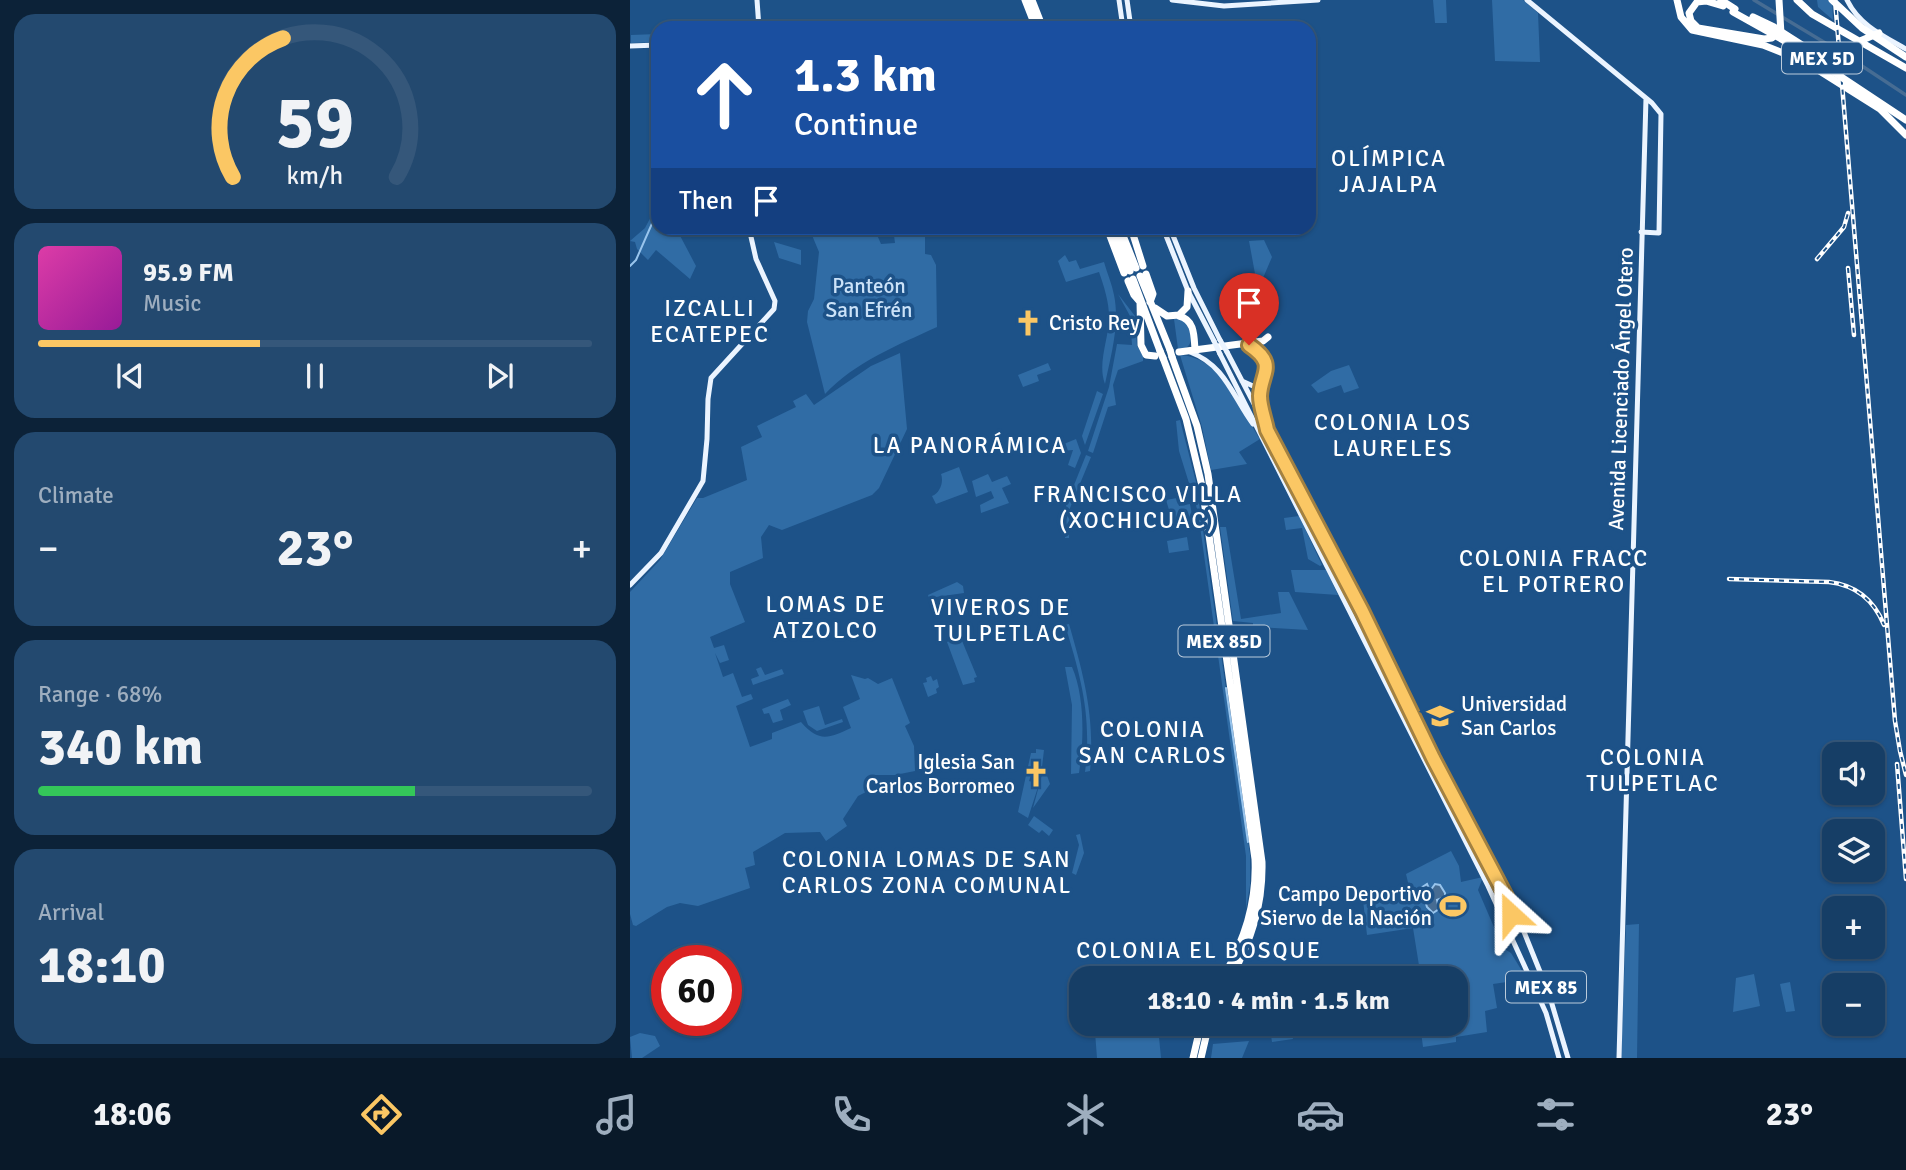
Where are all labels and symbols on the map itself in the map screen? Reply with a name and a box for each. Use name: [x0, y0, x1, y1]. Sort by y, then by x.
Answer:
road number: MEX 5D: [1782, 43, 1862, 74]
district label: OLÍMPICA JAJALPA: [1331, 144, 1447, 199]
street label: Avenida Licenciado Ángel Otero: [1603, 247, 1639, 531]
park label: Panteón San Efrén: [826, 273, 912, 323]
pin: [1219, 273, 1279, 345]
district label: IZCALLI ECATEPEC: [650, 294, 770, 349]
church icon: Cristo Rey: [1013, 308, 1043, 338]
place label: Cristo Rey: [1049, 310, 1140, 336]
district label: COLONIA LOS LAURELES: [1314, 408, 1472, 463]
district label: LA PANORÁMICA: [873, 431, 1067, 460]
district label: FRANCISCO VILLA (XOCHICUAC): [1033, 480, 1243, 535]
district label: COLONIA FRACC EL POTRERO: [1459, 544, 1649, 599]
district label: LOMAS DE ATZOLCO: [766, 590, 886, 645]
district label: VIVEROS DE TULPETLAC: [931, 593, 1071, 648]
road number: MEX 85D: [1178, 626, 1270, 656]
place label: Universidad San Carlos: [1461, 691, 1567, 741]
school or university icon: Universidad San Carlos: [1425, 701, 1455, 731]
district label: COLONIA SAN CARLOS: [1079, 715, 1227, 770]
district label: COLONIA TULPETLAC: [1586, 743, 1720, 798]
place label: Iglesia San Carlos Borromeo: [866, 749, 1015, 799]
church icon: Iglesia San Carlos Borromeo: [1021, 759, 1051, 789]
district label: COLONIA LOMAS DE SAN CARLOS ZONA COMUNAL: [782, 845, 1072, 900]
position arrow: [1474, 877, 1548, 951]
place label: Campo Deportivo Siervo de la Nación: [1260, 881, 1432, 931]
sports icon: Campo Deportivo Siervo de la Nación: [1438, 891, 1468, 921]
district label: COLONIA EL BOSQUE: [1076, 936, 1322, 965]
speed limit sign: 60: [651, 945, 742, 1036]
road number: MEX 85: [1506, 972, 1586, 1002]

